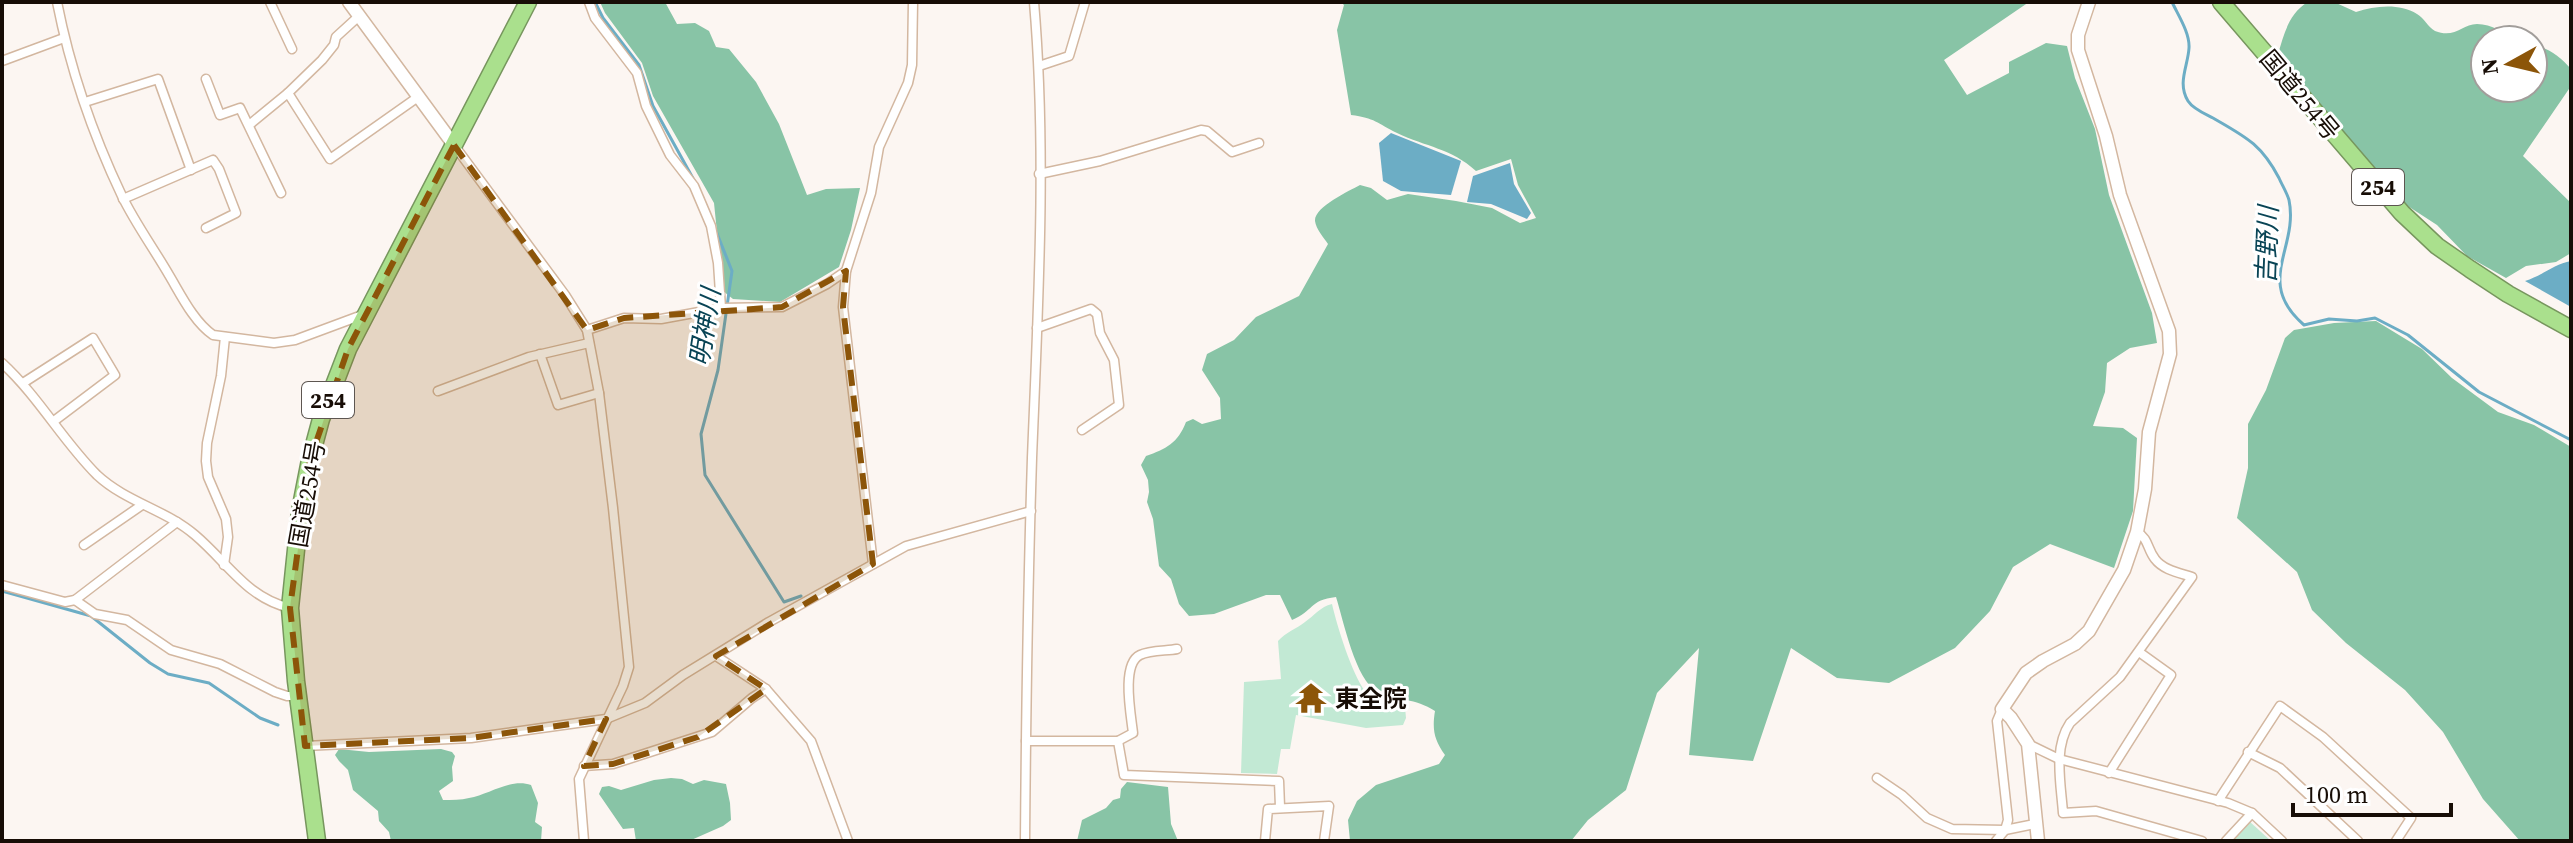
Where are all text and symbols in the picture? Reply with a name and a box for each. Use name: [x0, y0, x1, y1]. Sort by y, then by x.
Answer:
north arrow: [2469, 24, 2549, 104]
street label: 国道254号: [2253, 43, 2347, 147]
text: N: [2473, 57, 2505, 77]
road number: 254: [2352, 169, 2404, 205]
water label: 吉野川: [2248, 202, 2286, 285]
water label: 明神川: [681, 283, 729, 368]
road number: 254: [302, 382, 354, 418]
street label: 国道254号: [281, 438, 333, 550]
temple icon: 東全院: [1294, 681, 1328, 715]
place label: 東全院: [1335, 682, 1407, 715]
scale bar: [2293, 767, 2451, 817]
text: 100 m: [2305, 778, 2368, 811]

